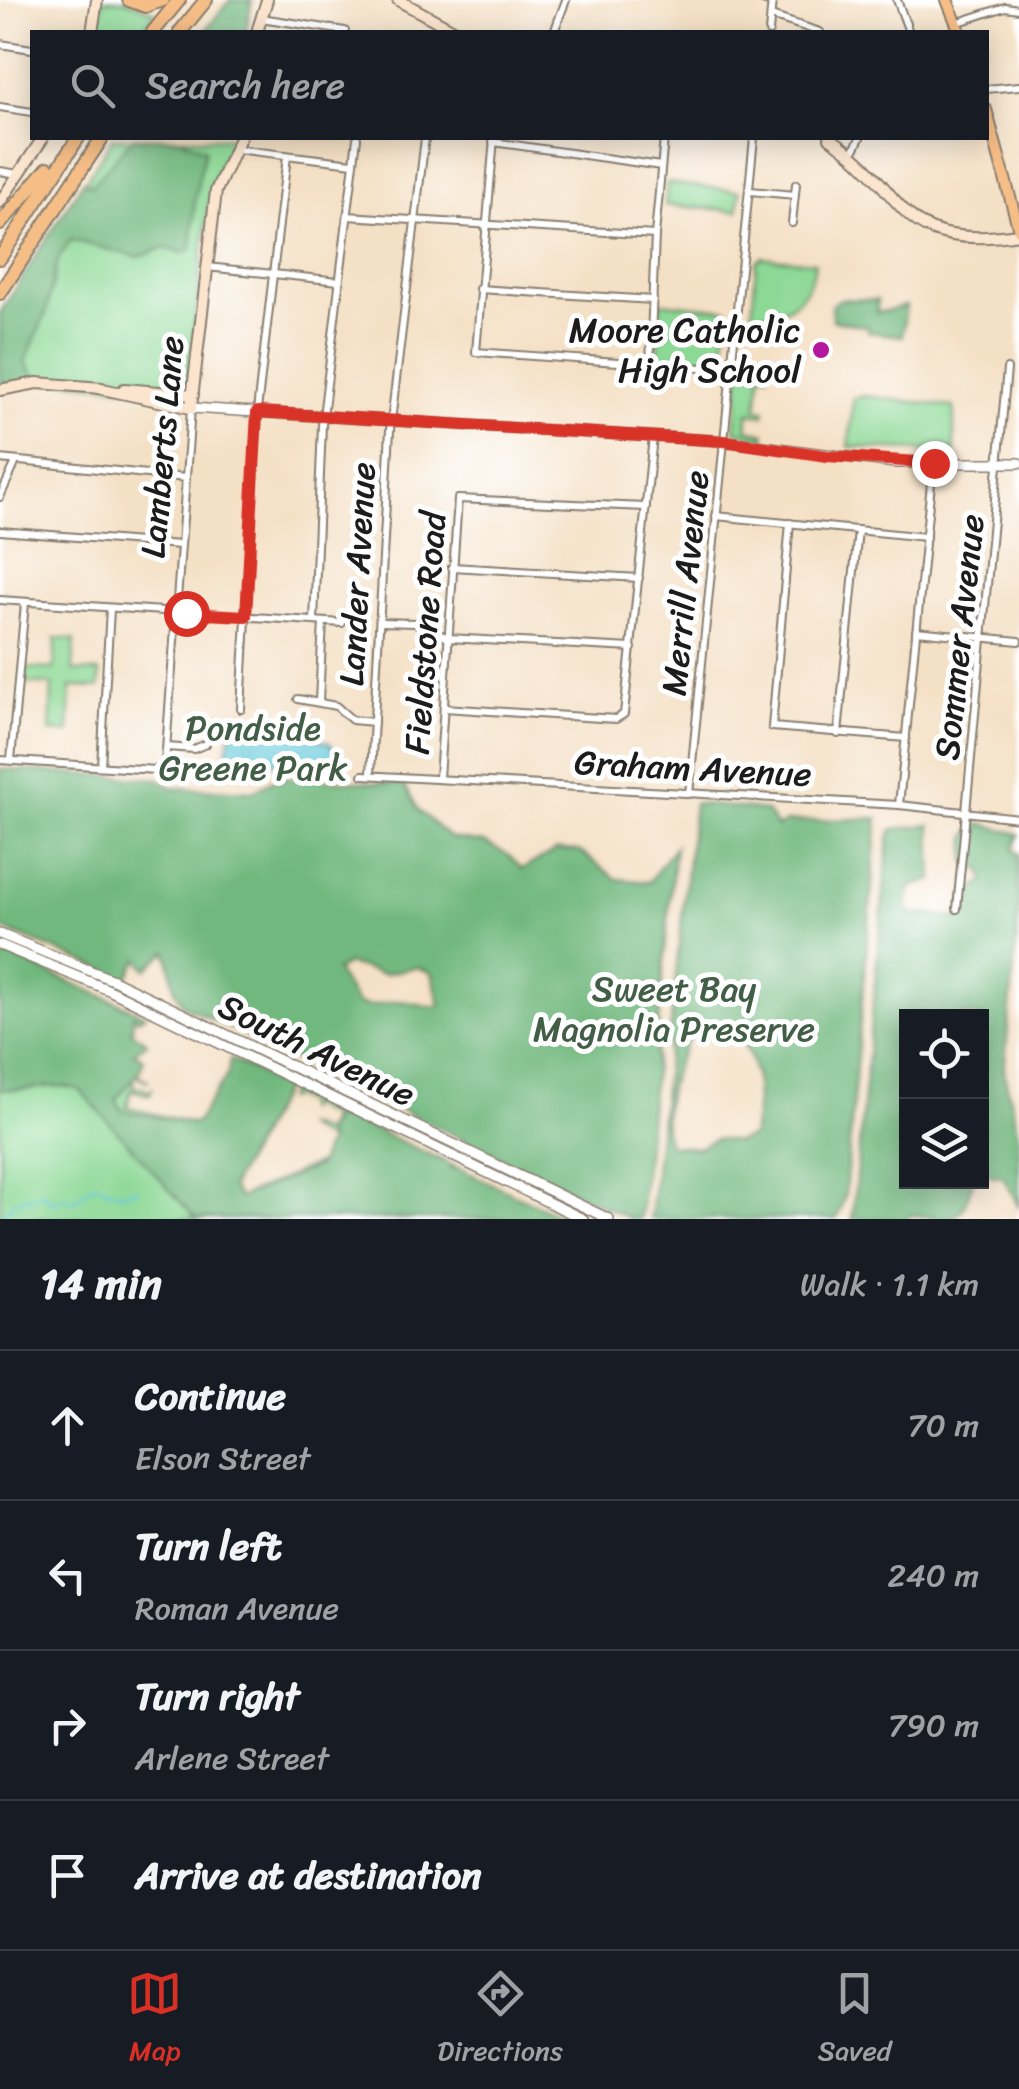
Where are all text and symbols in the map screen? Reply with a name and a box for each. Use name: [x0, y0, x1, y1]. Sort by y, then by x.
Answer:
search box: [30, 30, 989, 140]
text: Search here: [145, 52, 345, 119]
icon: search: [65, 58, 120, 113]
place label: Moore Catholic High School: [569, 299, 802, 401]
street label: Lamberts Lane: [121, 333, 203, 561]
marker: Moore Catholic High School: [810, 339, 832, 361]
route end: [912, 441, 958, 487]
street label: Lander Avenue: [320, 460, 394, 688]
street label: Merrill Avenue: [642, 467, 728, 699]
street label: Fieldstone Road: [386, 507, 465, 756]
street label: Sommer Avenue: [915, 511, 1003, 763]
route start: [164, 591, 210, 637]
park label: Pondside Greene Park: [159, 697, 348, 799]
street label: Graham Avenue: [573, 731, 813, 805]
park label: Sweet Bay Magnolia Preserve: [533, 958, 815, 1060]
street label: South Avenue: [208, 975, 426, 1125]
map controls: [899, 1009, 989, 1189]
button: locate: [899, 1009, 989, 1099]
button: layers: [899, 1099, 989, 1189]
text: 14 min: [40, 1247, 162, 1321]
text: Walk · 1.1 km: [800, 1256, 979, 1313]
text: Continue: [135, 1363, 286, 1430]
text: 70 m: [908, 1397, 979, 1454]
icon: ahead: [40, 1398, 95, 1453]
text: Elson Street: [135, 1430, 311, 1487]
text: Turn left: [135, 1513, 281, 1580]
text: 240 m: [887, 1547, 979, 1604]
icon: left: [40, 1548, 95, 1603]
text: Roman Avenue: [135, 1580, 339, 1637]
text: Turn right: [135, 1663, 300, 1730]
text: 790 m: [888, 1697, 979, 1754]
icon: right: [40, 1698, 95, 1753]
text: Arlene Street: [135, 1730, 329, 1787]
text: Arrive at destination: [135, 1842, 482, 1909]
icon: arrive: [40, 1848, 95, 1903]
tab: Map: [127, 1966, 182, 2075]
tab: Directions: [437, 1966, 563, 2075]
tab: Saved: [818, 1966, 892, 2075]

